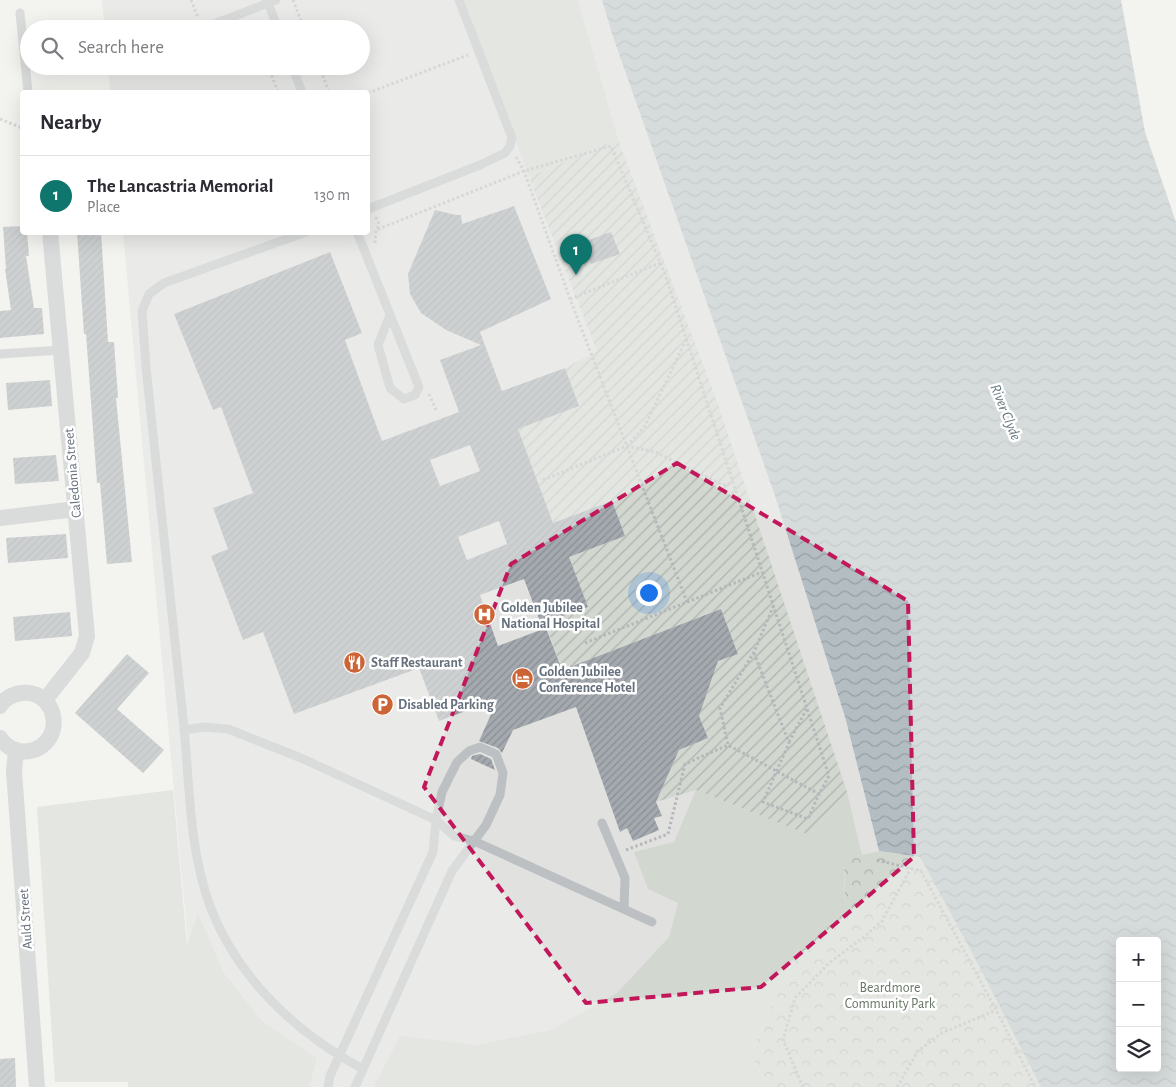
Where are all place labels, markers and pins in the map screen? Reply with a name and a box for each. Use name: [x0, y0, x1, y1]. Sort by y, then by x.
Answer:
pin: 1: [560, 234, 592, 275]
place label: Golden Jubilee National Hospital: [501, 601, 600, 631]
hospital icon: Golden Jubilee National Hospital: [473, 603, 497, 627]
restaurant icon: Staff Restaurant: [343, 650, 367, 674]
place label: Staff Restaurant: [371, 656, 463, 670]
place label: Golden Jubilee Conference Hotel: [539, 665, 635, 695]
hotel icon: Golden Jubilee Conference Hotel: [511, 667, 535, 691]
parking icon: Disabled Parking: [370, 692, 394, 716]
place label: Disabled Parking: [398, 698, 495, 712]

